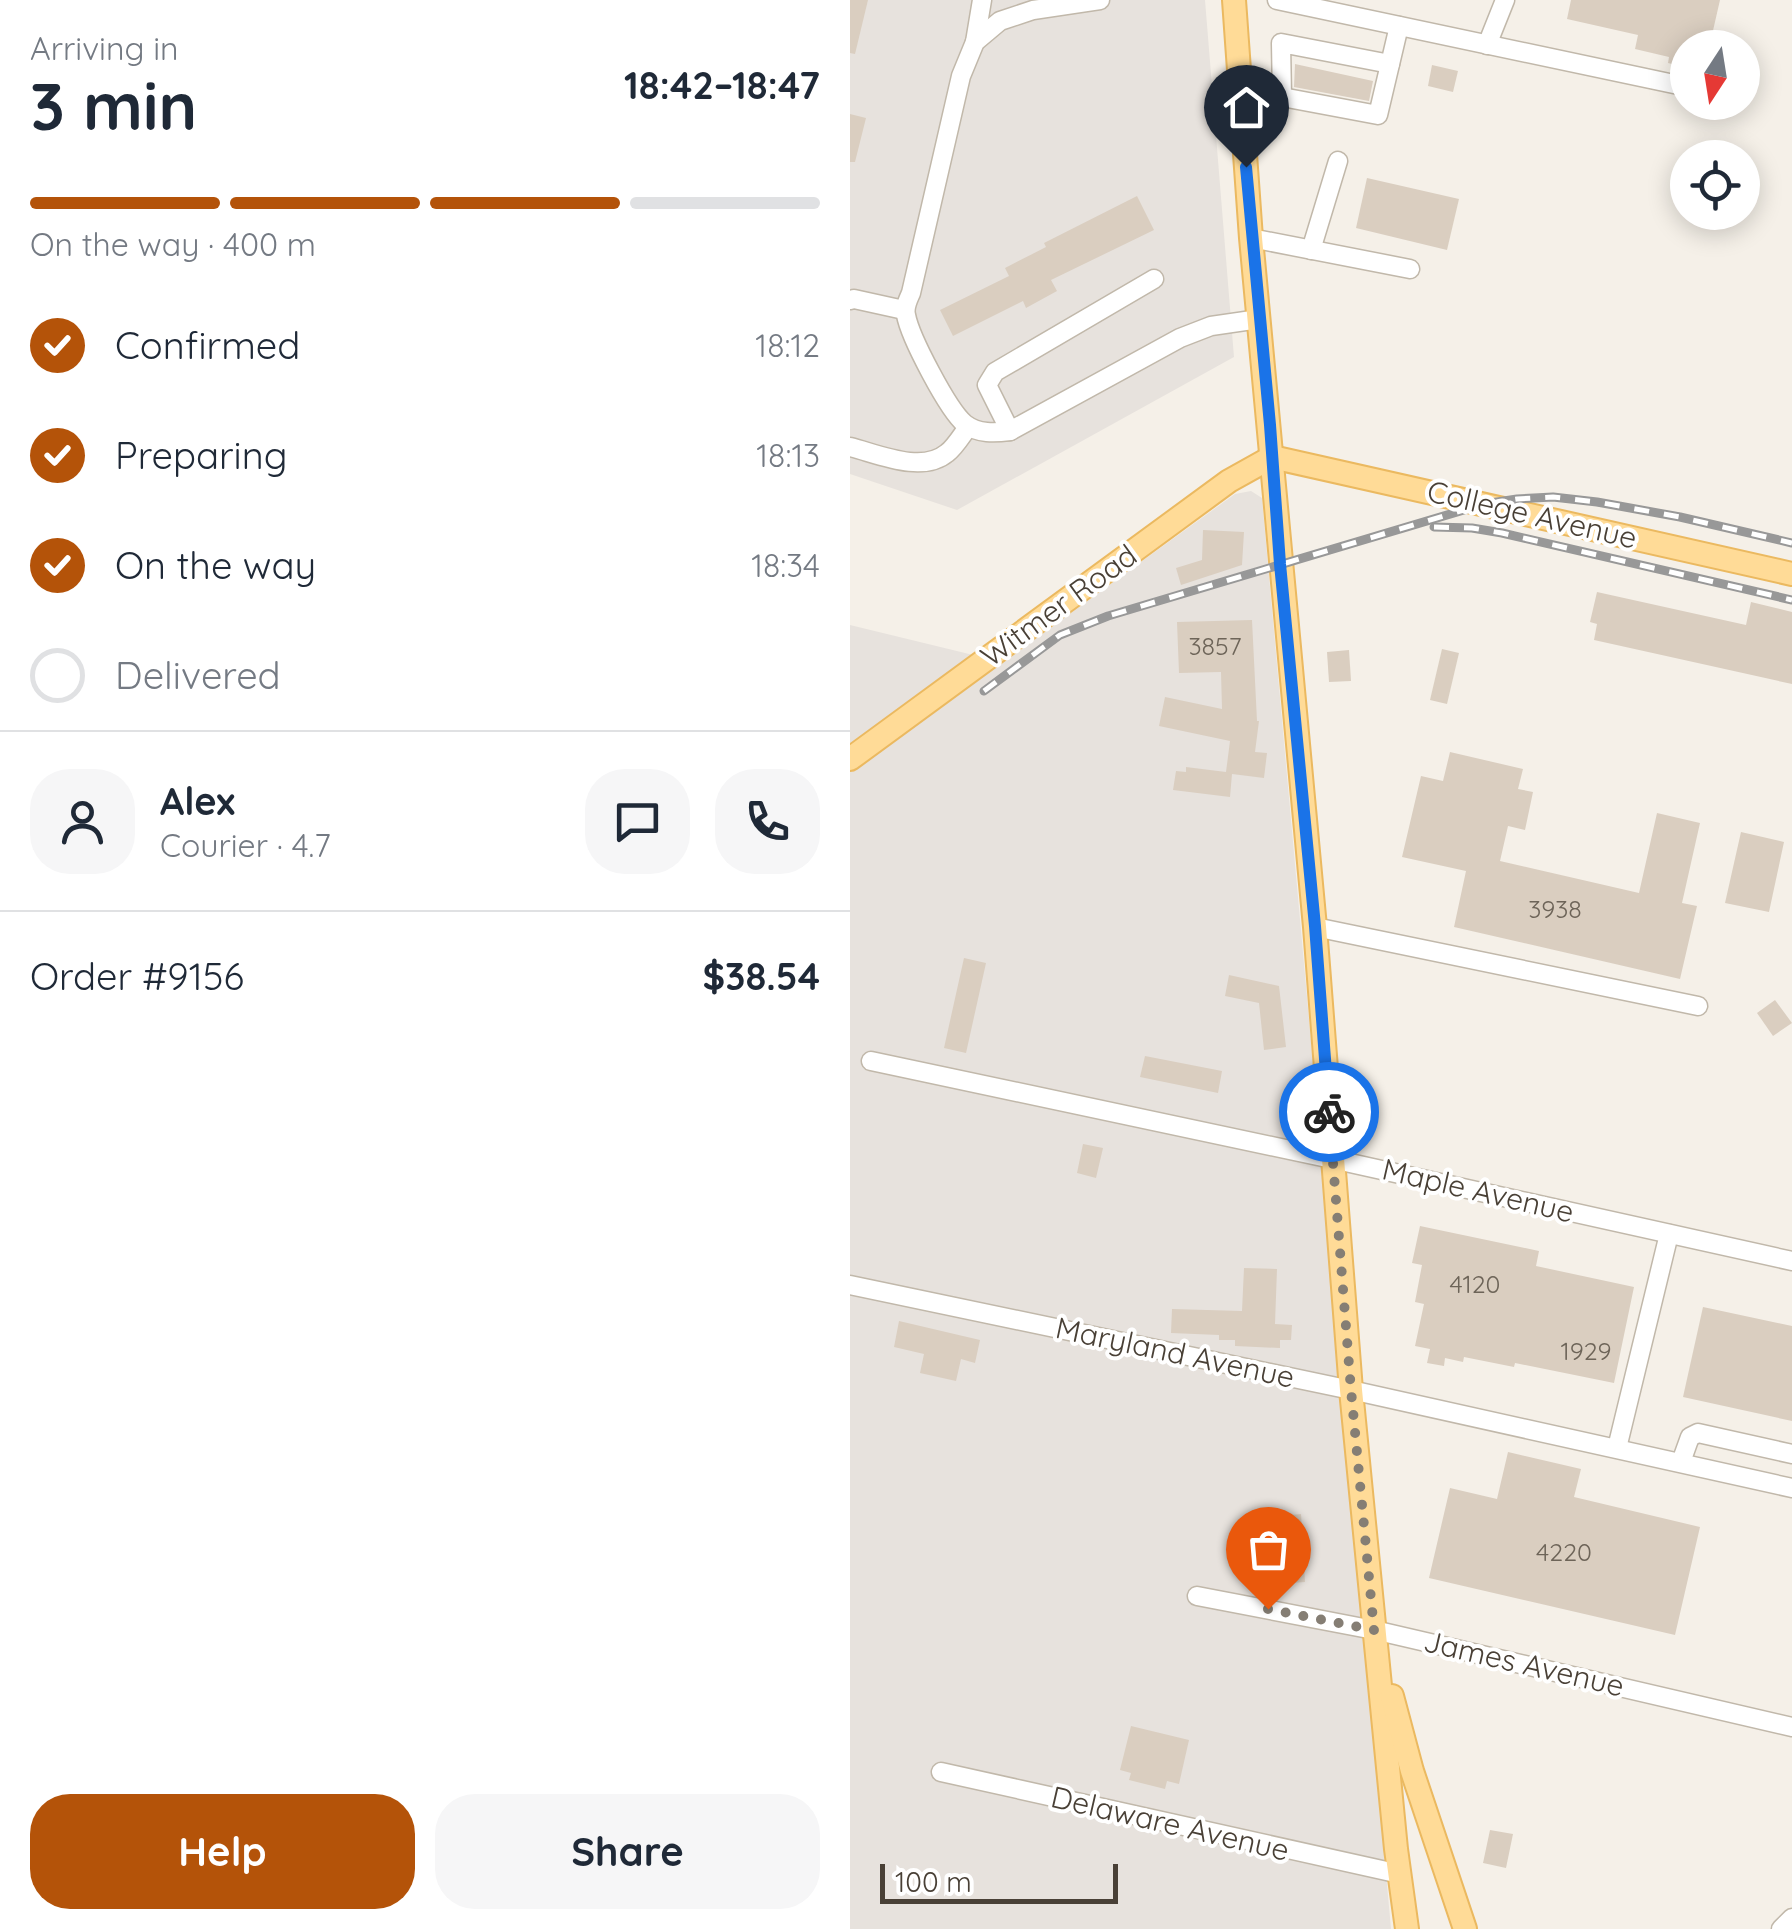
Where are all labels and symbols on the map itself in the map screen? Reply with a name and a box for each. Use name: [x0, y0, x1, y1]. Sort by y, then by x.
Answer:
north arrow: [1670, 30, 1760, 120]
pin: [1204, 65, 1289, 168]
street label: College Avenue: [1424, 471, 1641, 557]
street label: Witmer Road: [973, 536, 1144, 675]
house number: 3857: [1188, 630, 1242, 661]
house number: 3938: [1528, 893, 1582, 924]
courier: [1279, 1062, 1379, 1162]
street label: Maple Avenue: [1379, 1150, 1578, 1231]
house number: 4120: [1450, 1268, 1500, 1299]
street label: Maryland Avenue: [1052, 1308, 1298, 1396]
house number: 1929: [1560, 1335, 1612, 1366]
pin: [1226, 1507, 1311, 1610]
house number: 4220: [1536, 1536, 1592, 1567]
street label: James Avenue: [1420, 1622, 1628, 1705]
street label: Delaware Avenue: [1047, 1777, 1293, 1869]
scale bar: [880, 1859, 1118, 1904]

